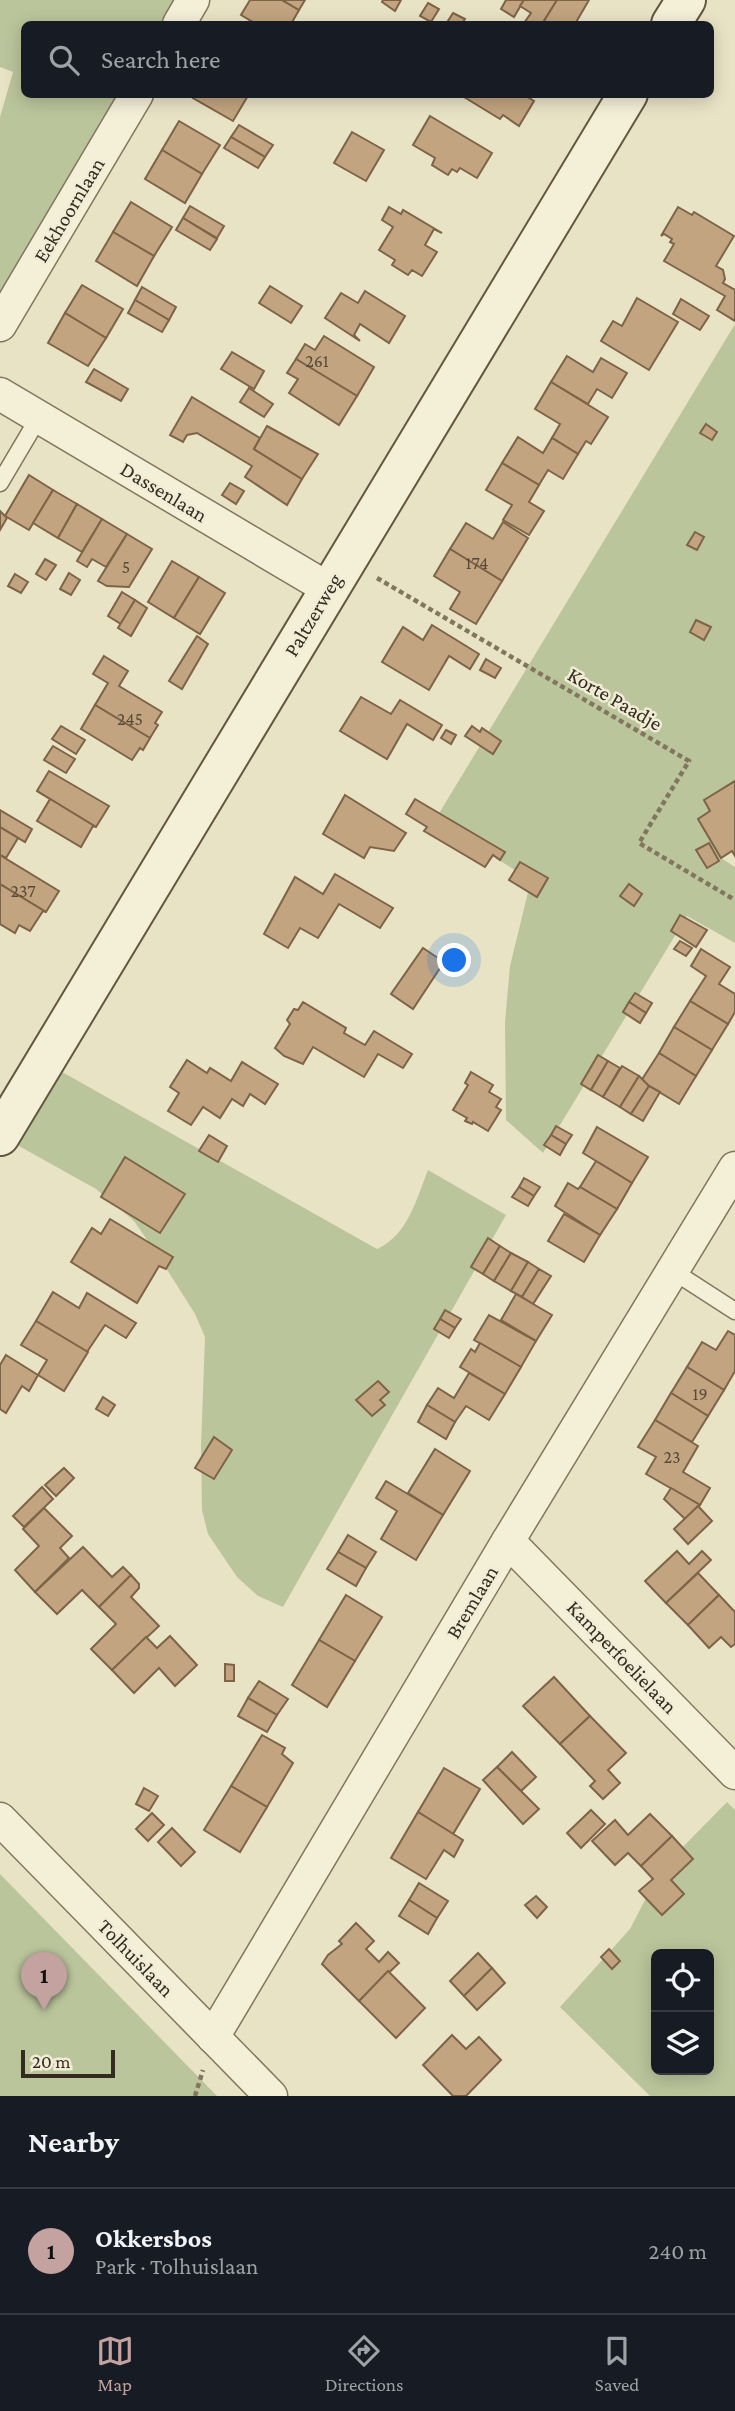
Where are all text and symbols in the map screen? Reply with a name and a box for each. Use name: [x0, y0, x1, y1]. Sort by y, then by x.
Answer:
search box: [21, 21, 714, 98]
icon: search: [45, 41, 83, 79]
text: Search here: [101, 45, 220, 74]
street label: Eekhoornlaan: [28, 153, 110, 267]
house number: 261: [305, 351, 329, 371]
street label: Dassenlaan: [116, 457, 212, 527]
house number: 174: [466, 553, 488, 573]
house number: 5: [122, 557, 130, 577]
street label: Paltzerweg: [279, 569, 347, 661]
street label: Korte Paadje: [564, 662, 666, 736]
house number: 245: [117, 709, 143, 729]
house number: 237: [10, 881, 36, 901]
your location: [437, 943, 471, 977]
house number: 19: [692, 1384, 708, 1404]
house number: 23: [663, 1447, 681, 1467]
street label: Bremlaan: [441, 1561, 503, 1643]
street label: Kamperfoelielaan: [562, 1595, 682, 1719]
street label: Tolhuislaan: [93, 1914, 179, 2002]
map controls: [651, 1949, 714, 2075]
button: locate: [651, 1949, 714, 2012]
pin: 1: [21, 1952, 67, 2010]
button: layers: [651, 2012, 714, 2075]
scale bar: [21, 2047, 116, 2079]
text: 20 m: [32, 2051, 71, 2072]
text: Nearby: [28, 2125, 119, 2158]
text: Okkersbos: [95, 2224, 212, 2253]
text: 1: [47, 2238, 55, 2264]
text: 240 m: [648, 2238, 707, 2264]
text: Park · Tolhuislaan: [95, 2253, 258, 2279]
tab: Map: [96, 2332, 134, 2395]
tab: Directions: [325, 2332, 404, 2395]
tab: Saved: [595, 2332, 639, 2395]

